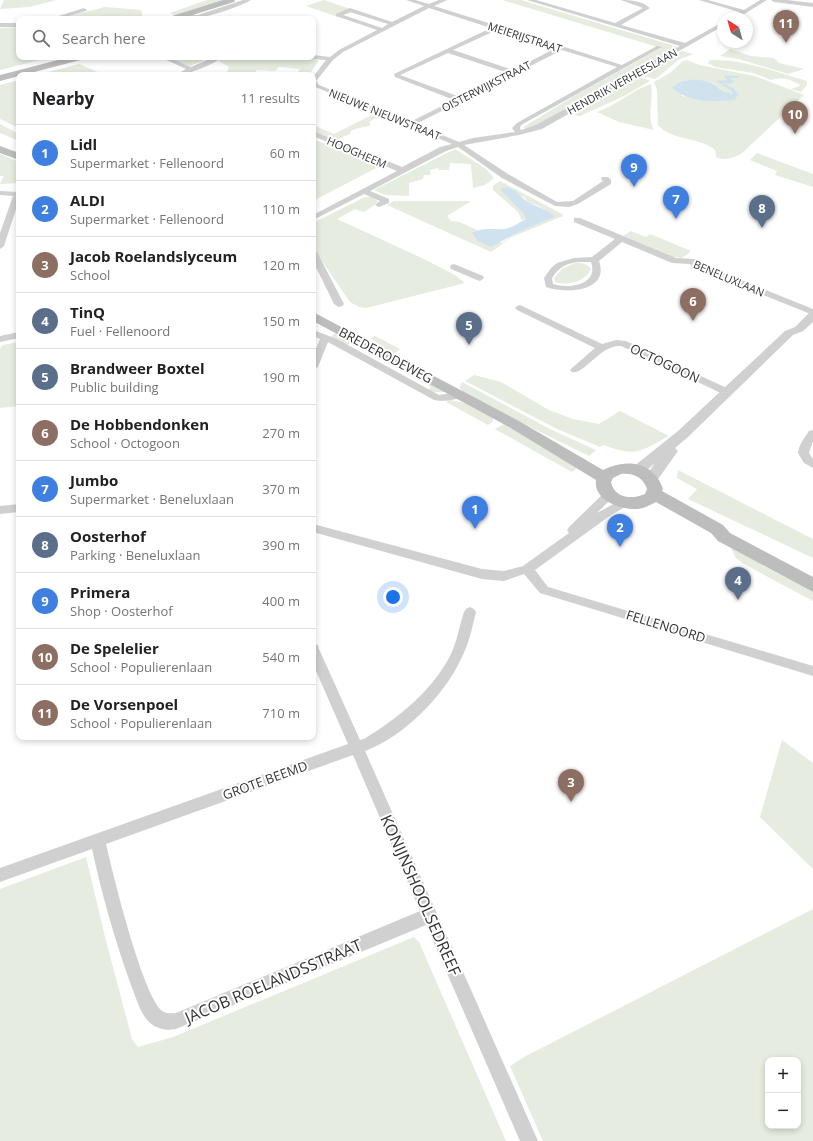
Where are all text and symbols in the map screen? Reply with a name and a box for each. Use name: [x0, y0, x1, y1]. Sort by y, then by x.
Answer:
pin: 11: [773, 10, 799, 43]
north arrow: [717, 12, 753, 48]
search box: [16, 16, 316, 60]
street label: MEIERIJSTRAAT: [486, 18, 564, 56]
icon: search: [30, 27, 52, 49]
text: Search here: [62, 28, 146, 48]
street label: HENDRIK VERHEESLAAN: [564, 44, 680, 118]
street label: OISTERWIJKSTRAAT: [439, 57, 533, 115]
street label: NIEUWE NIEUWSTRAAT: [327, 85, 443, 143]
text: Nearby: [32, 87, 94, 110]
text: 11 results: [241, 89, 300, 107]
pin: 10: [782, 101, 808, 134]
street label: HOOGHEEM: [325, 133, 389, 171]
text: Lidl: [70, 134, 97, 154]
text: 1: [41, 144, 49, 162]
text: 60 m: [270, 144, 300, 162]
text: Supermarket · Fellenoord: [70, 154, 224, 172]
pin: 9: [621, 154, 647, 187]
pin: 7: [663, 186, 689, 219]
text: ALDI: [70, 190, 105, 210]
pin: 8: [749, 195, 775, 228]
text: 2: [41, 200, 49, 218]
text: 110 m: [262, 200, 300, 218]
text: Supermarket · Fellenoord: [70, 210, 224, 228]
text: Jacob Roelandslyceum: [70, 246, 237, 266]
text: 3: [41, 256, 49, 274]
text: 120 m: [262, 256, 300, 274]
street label: BENELUXLAAN: [691, 256, 767, 300]
text: School: [70, 266, 110, 284]
pin: 6: [680, 288, 706, 321]
text: TinQ: [70, 302, 105, 322]
text: 4: [41, 312, 49, 330]
text: 150 m: [262, 312, 300, 330]
pin: 5: [456, 312, 482, 345]
text: Fuel · Fellenoord: [70, 322, 170, 340]
street label: BREDERODEWEG: [336, 323, 436, 387]
street label: OCTOGOON: [627, 339, 703, 387]
text: Brandweer Boxtel: [70, 358, 205, 378]
text: 5: [41, 368, 49, 386]
text: 190 m: [262, 368, 300, 386]
text: Public building: [70, 378, 159, 396]
text: De Hobbendonken: [70, 414, 209, 434]
text: 6: [41, 424, 49, 442]
text: 270 m: [262, 424, 300, 442]
text: School · Octogoon: [70, 434, 180, 452]
text: Jumbo: [70, 470, 118, 490]
text: 7: [41, 480, 49, 498]
text: 370 m: [262, 480, 300, 498]
text: Supermarket · Beneluxlaan: [70, 490, 234, 508]
pin: 1: [462, 496, 488, 529]
pin: 2: [607, 514, 633, 547]
text: Oosterhof: [70, 526, 146, 546]
text: 8: [41, 536, 49, 554]
text: 390 m: [262, 536, 300, 554]
text: Parking · Beneluxlaan: [70, 546, 200, 564]
pin: 4: [725, 567, 751, 600]
text: Primera: [70, 582, 130, 602]
your location: [383, 587, 403, 607]
text: 9: [41, 592, 49, 610]
text: 400 m: [262, 592, 300, 610]
text: Shop · Oosterhof: [70, 602, 173, 620]
street label: FELLENOORD: [624, 605, 708, 647]
text: De Spelelier: [70, 638, 159, 658]
text: 10: [38, 648, 52, 666]
text: 540 m: [262, 648, 300, 666]
text: School · Populierenlaan: [70, 658, 212, 676]
text: De Vorsenpoel: [70, 694, 178, 714]
text: 11: [38, 704, 52, 722]
text: 710 m: [262, 704, 300, 722]
text: School · Populierenlaan: [70, 714, 212, 732]
street label: GROTE BEEMD: [220, 756, 310, 804]
pin: 3: [558, 769, 584, 802]
street label: KONIJNSHOOLSEDREEF: [376, 811, 466, 979]
street label: JACOB ROELANDSSTRAAT: [179, 934, 365, 1029]
map controls: [765, 1057, 801, 1129]
button: +: [765, 1057, 801, 1093]
button: −: [765, 1093, 801, 1129]

